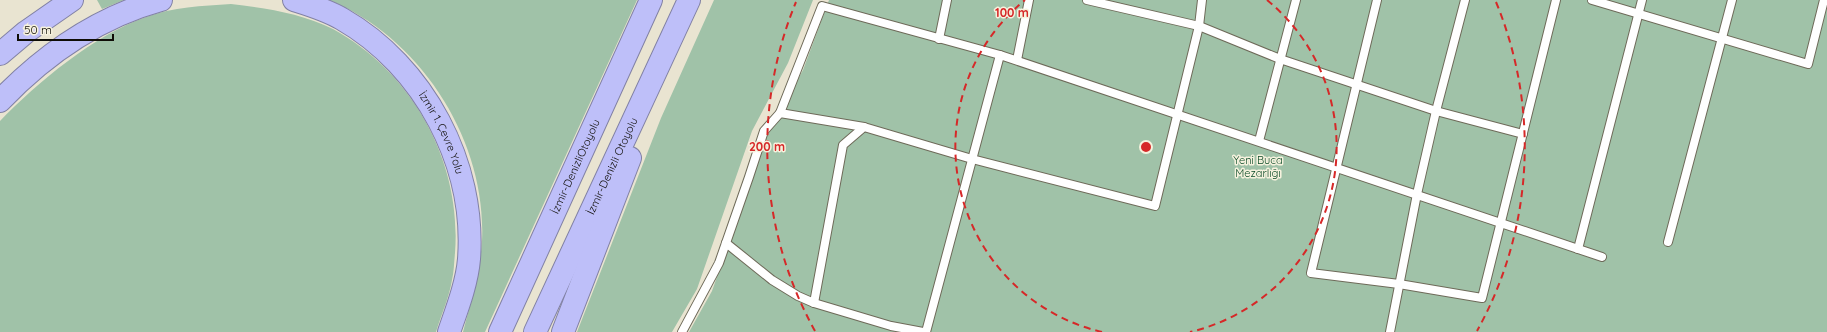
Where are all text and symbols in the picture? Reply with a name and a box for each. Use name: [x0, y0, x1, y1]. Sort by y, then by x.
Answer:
text: 100 m: [995, 5, 1029, 20]
scale bar: [18, 16, 113, 42]
text: 50 m: [24, 22, 52, 37]
street label: İzmir 1. Çevre Yolu: [416, 89, 467, 176]
street label: İzmir-Denizli Otoyolu: [583, 115, 641, 217]
street label: İzmir-DenizliOtoyolu: [548, 117, 603, 216]
text: 200 m: [749, 139, 785, 154]
centre of rings: [1139, 140, 1153, 154]
park label: Yeni Buca Mezarlığı: [1233, 153, 1283, 180]

